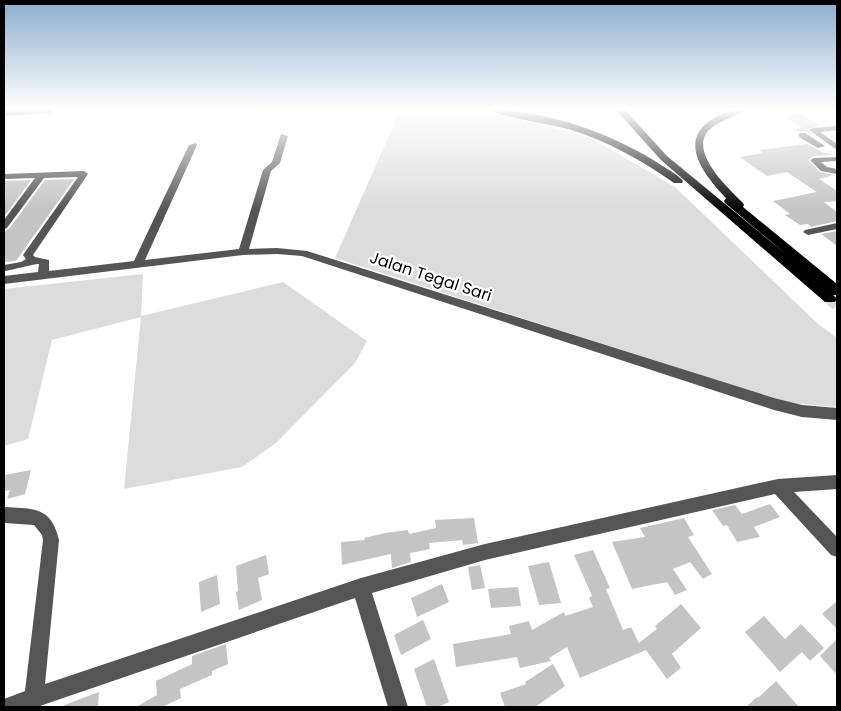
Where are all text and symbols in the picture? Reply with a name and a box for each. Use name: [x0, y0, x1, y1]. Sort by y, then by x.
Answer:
street label: Jalan Tegal Sari: [367, 246, 495, 307]

